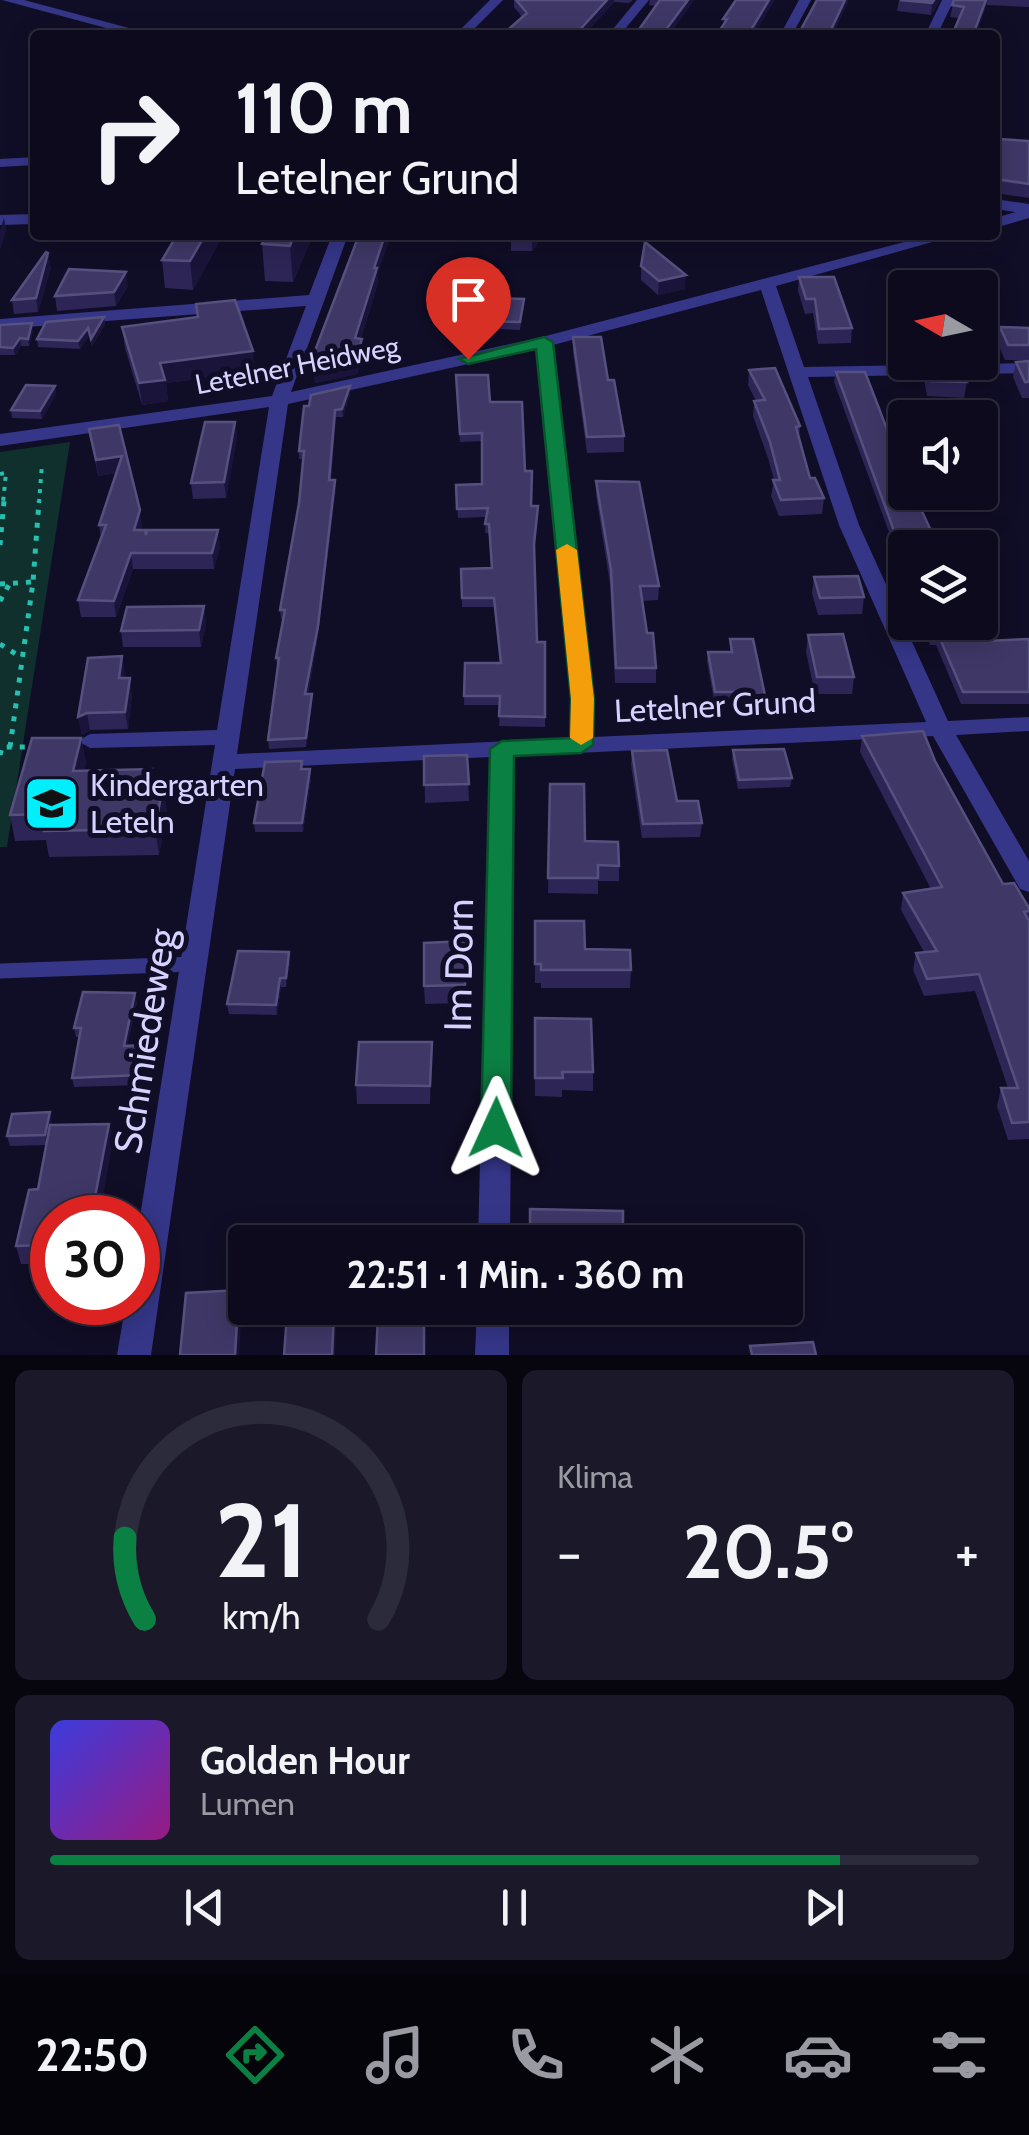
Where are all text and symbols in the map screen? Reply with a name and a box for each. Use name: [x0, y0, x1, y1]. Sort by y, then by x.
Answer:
text: 110 m: [235, 65, 413, 151]
icon: right: [70, 70, 200, 200]
text: Letelner Grund: [235, 151, 519, 205]
pin: [426, 257, 511, 360]
north arrow: [888, 270, 998, 380]
map controls: [888, 270, 998, 640]
icon: arrive: [441, 272, 496, 327]
street label: Letelner Heidweg: [192, 328, 403, 401]
button: sound: [888, 400, 998, 510]
button: layers: [888, 530, 998, 640]
street label: Letelner Grund: [613, 681, 817, 730]
place label: Kindergarten Leteln: [90, 765, 264, 841]
school or university icon: Kindergarten Leteln: [21, 773, 81, 833]
street label: Im Dorn: [434, 898, 483, 1032]
street label: Schmiedeweg: [104, 924, 186, 1157]
position arrow: [444, 1076, 548, 1180]
speed limit sign: 30: [30, 1195, 160, 1325]
text: 22:51 · 1 Min. · 360 m: [347, 1251, 684, 1298]
text: Klima: [557, 1457, 633, 1496]
text: 21: [214, 1477, 308, 1603]
text: 20.5°: [683, 1506, 853, 1597]
text: −: [557, 1519, 581, 1586]
text: +: [955, 1519, 979, 1586]
text: km/h: [222, 1595, 300, 1638]
text: Golden Hour: [200, 1737, 410, 1784]
text: Lumen: [200, 1784, 295, 1823]
icon: previous: [177, 1880, 232, 1935]
icon: pause: [487, 1880, 542, 1935]
icon: next: [797, 1880, 852, 1935]
icon: directions: [220, 2020, 290, 2090]
icon: music: [360, 2020, 430, 2090]
icon: phone: [501, 2020, 571, 2090]
icon: climate: [642, 2020, 712, 2090]
icon: car: [783, 2020, 853, 2090]
icon: filters: [924, 2020, 994, 2090]
text: 22:50: [35, 2028, 149, 2082]

